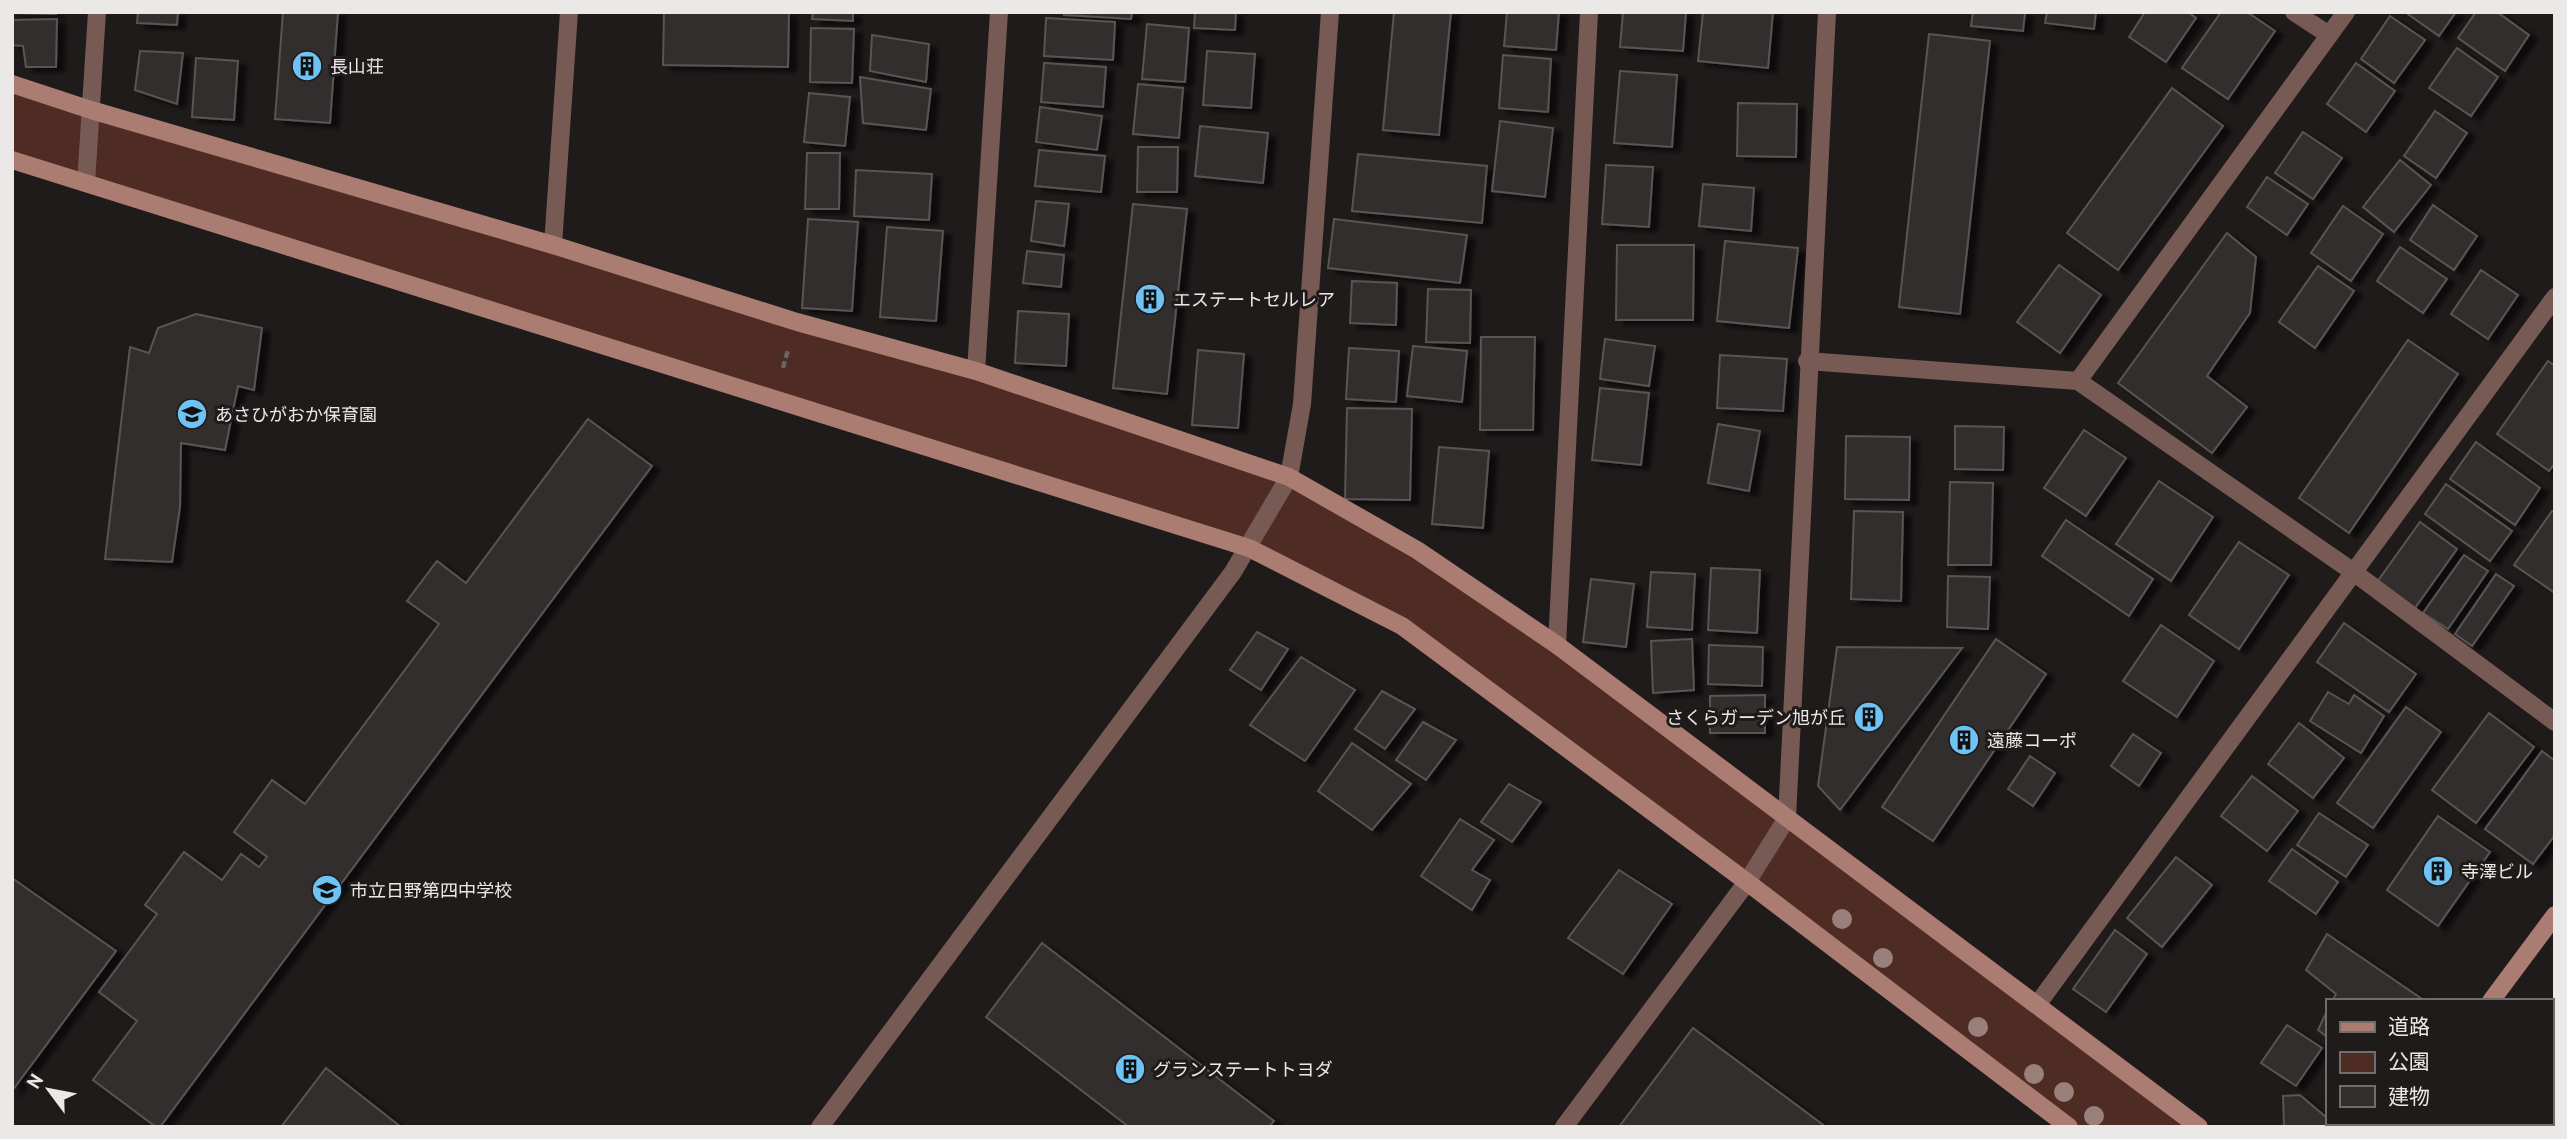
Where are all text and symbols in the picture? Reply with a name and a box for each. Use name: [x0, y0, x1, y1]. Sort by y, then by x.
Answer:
building icon: 長山荘: [290, 49, 324, 83]
place label: 長山荘: [330, 55, 384, 78]
building icon: エステートセルレア: [1133, 282, 1167, 316]
place label: エステートセルレア: [1173, 288, 1335, 311]
school or university icon: あさひがおか保育園: [175, 397, 209, 431]
place label: あさひがおか保育園: [215, 403, 377, 426]
building icon: さくらガーデン旭が丘: [1852, 700, 1886, 734]
place label: さくらガーデン旭が丘: [1666, 706, 1846, 729]
building icon: 遠藤コーポ: [1947, 723, 1981, 757]
place label: 遠藤コーポ: [1987, 729, 2077, 752]
building icon: 寺澤ビル: [2421, 854, 2455, 888]
place label: 寺澤ビル: [2461, 860, 2533, 883]
school or university icon: 市立日野第四中学校: [310, 873, 344, 907]
place label: 市立日野第四中学校: [350, 879, 512, 902]
legend: [2326, 999, 2553, 1125]
text: 道路: [2388, 1013, 2430, 1040]
text: 公園: [2388, 1048, 2430, 1075]
building icon: グランステートトヨダ: [1113, 1052, 1147, 1086]
north arrow: [14, 1055, 84, 1125]
place label: グランステートトヨダ: [1153, 1058, 1333, 1081]
text: N: [21, 1069, 48, 1093]
text: 建物: [2388, 1083, 2430, 1110]

